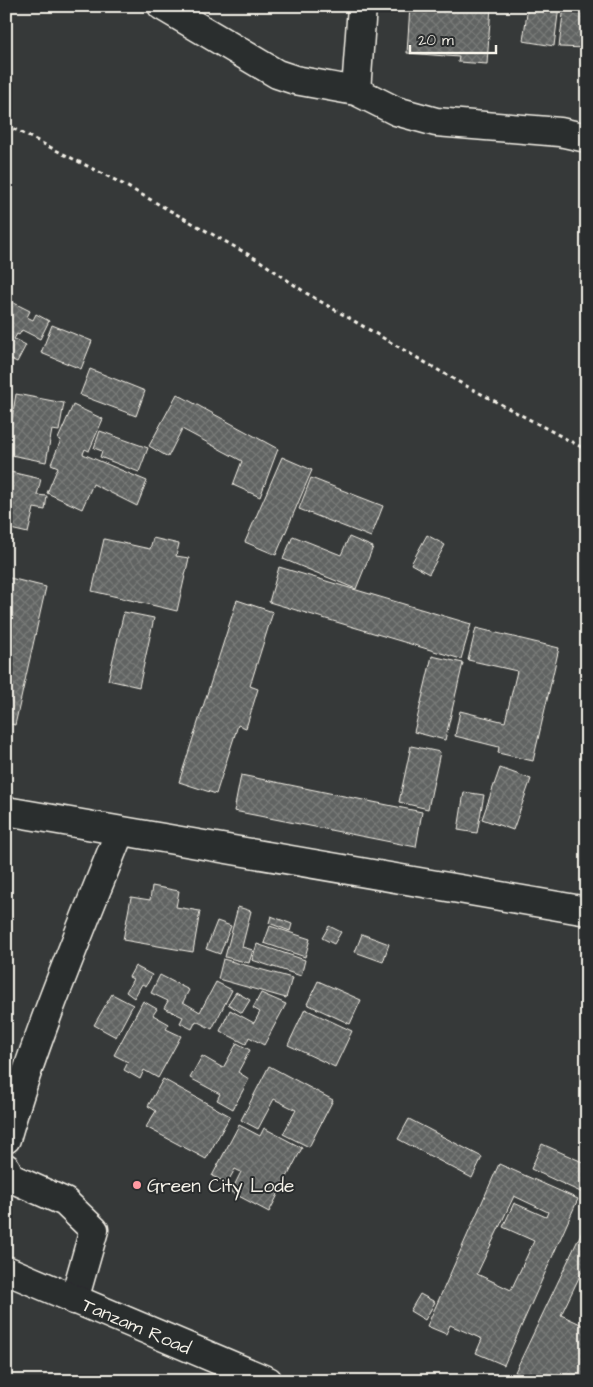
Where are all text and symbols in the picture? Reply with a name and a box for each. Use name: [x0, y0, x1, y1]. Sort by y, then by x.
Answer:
scale bar: [410, 22, 497, 54]
text: 20 m: [418, 30, 454, 51]
place label: Green City Lode: [147, 1173, 294, 1201]
marker: Green City Lode: [131, 1179, 143, 1191]
street label: Tanzam Road: [77, 1292, 195, 1362]

